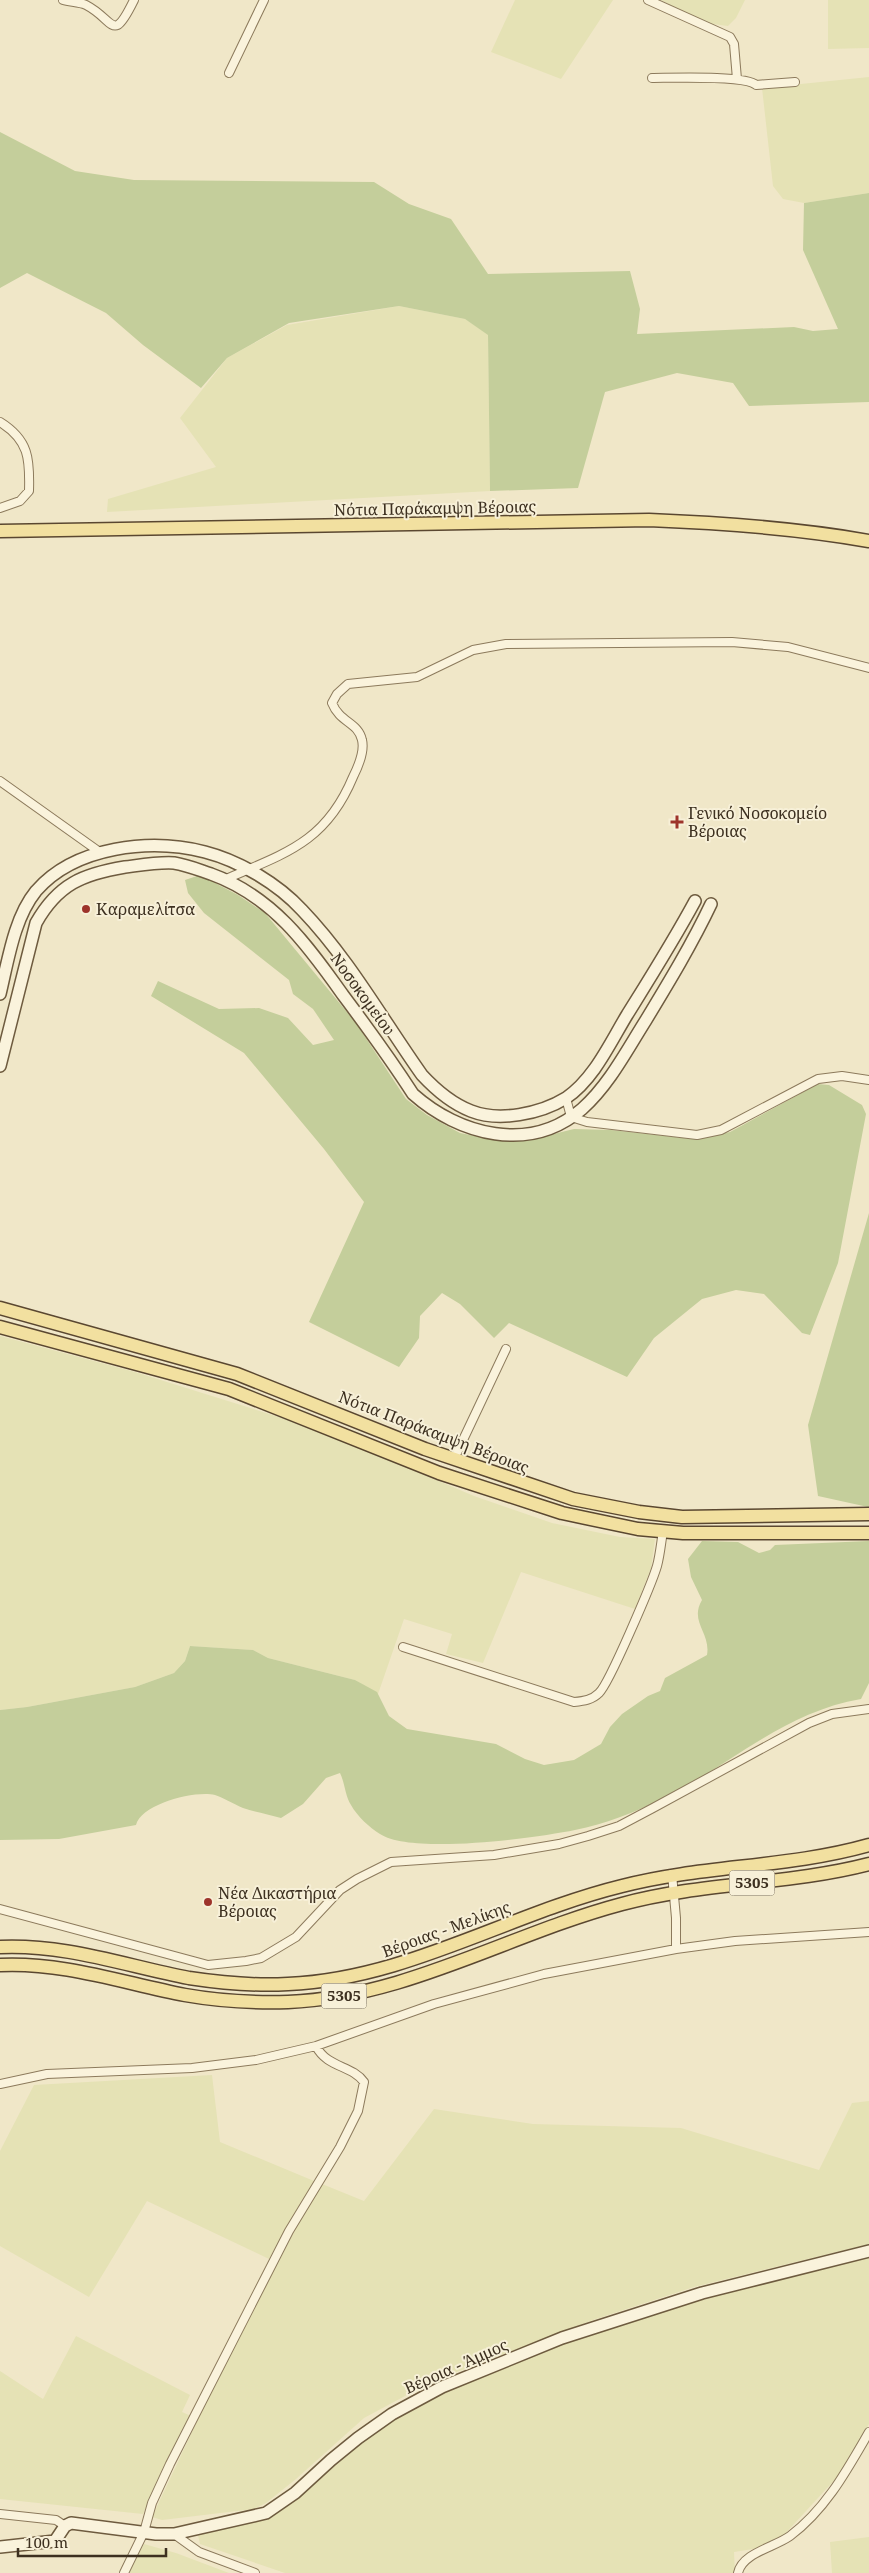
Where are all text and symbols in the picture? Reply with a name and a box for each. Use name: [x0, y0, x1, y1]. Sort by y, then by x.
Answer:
street label: Νότια Παράκαμψη Βέροιας: [334, 495, 537, 521]
place label: Γενικό Νοσοκομείο Βέροιας: [688, 802, 827, 842]
marker: Γενικό Νοσοκομείο Βέροιας: [670, 815, 684, 829]
place label: Καραμελίτσα: [96, 898, 195, 920]
marker: Καραμελίτσα: [80, 903, 92, 915]
street label: Νοσοκομείου: [326, 948, 400, 1040]
street label: Νότια Παράκαμψη Βέροιας: [336, 1385, 533, 1479]
road number: 5305: [730, 1870, 774, 1896]
place label: Νέα Δικαστήρια Βέροιας: [218, 1882, 337, 1922]
marker: Νέα Δικαστήρια Βέροιας: [202, 1896, 214, 1908]
street label: Βέροιας - Μελίκης: [379, 1896, 513, 1962]
road number: 5305: [322, 1984, 366, 2008]
street label: Βέροια - Άμμος: [401, 2333, 512, 2399]
scale bar: [18, 2526, 165, 2558]
text: 100 m: [25, 2532, 68, 2552]

